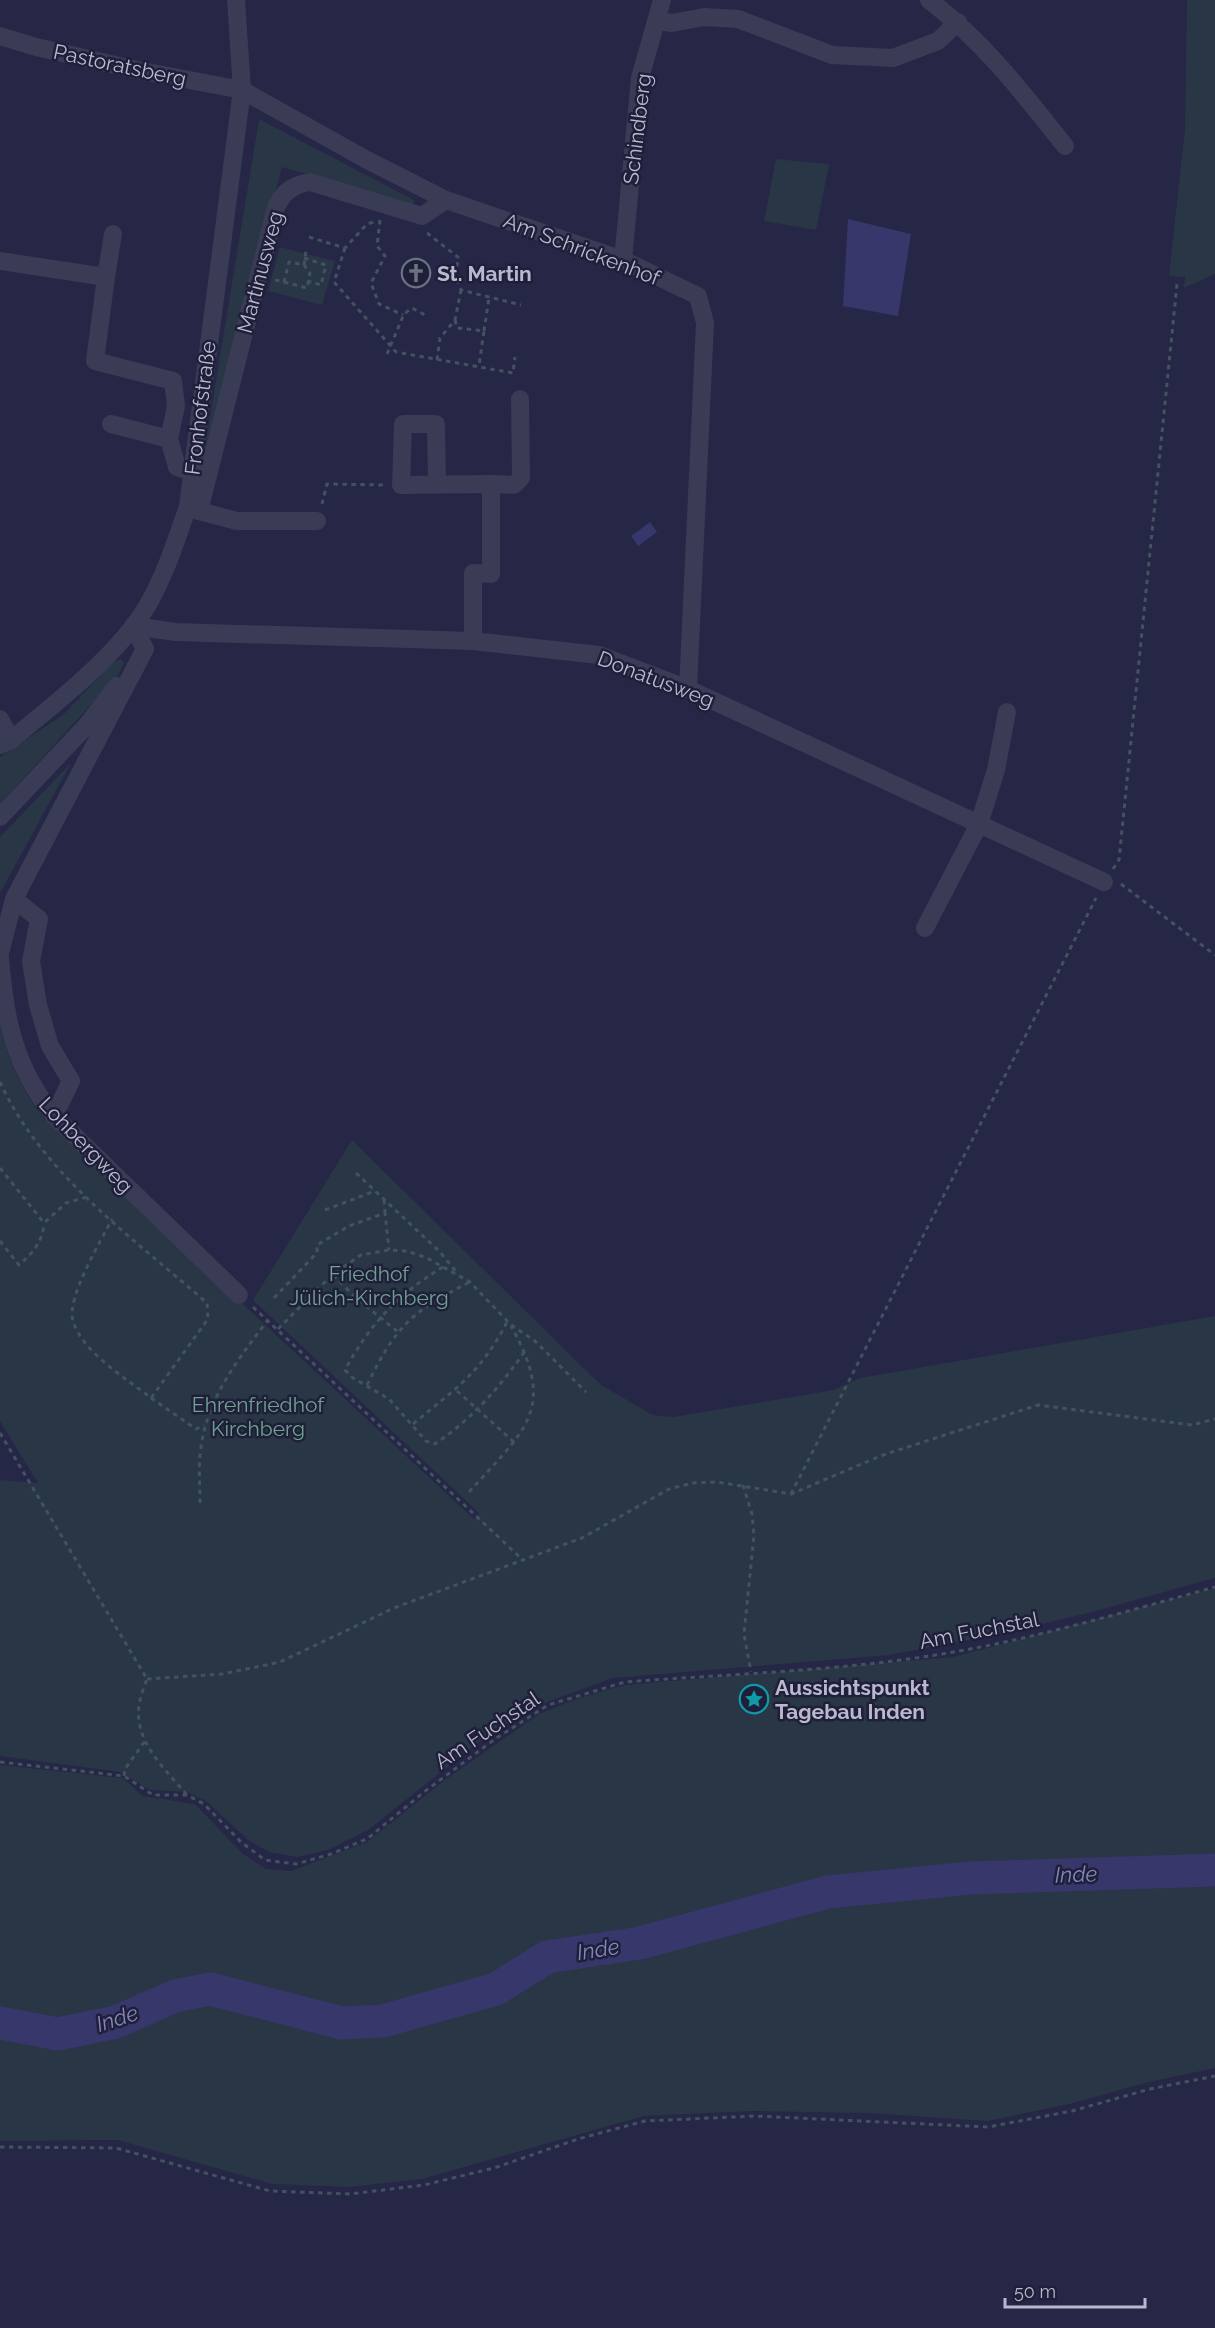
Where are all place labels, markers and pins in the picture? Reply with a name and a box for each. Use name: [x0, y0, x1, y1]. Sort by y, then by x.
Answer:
church icon: St. Martin: [400, 257, 432, 289]
place label: St. Martin: [437, 261, 532, 286]
place label: Aussichtspunkt Tagebau Inden: [775, 1675, 930, 1724]
place icon: Aussichtspunkt Tagebau Inden: [738, 1683, 770, 1715]

